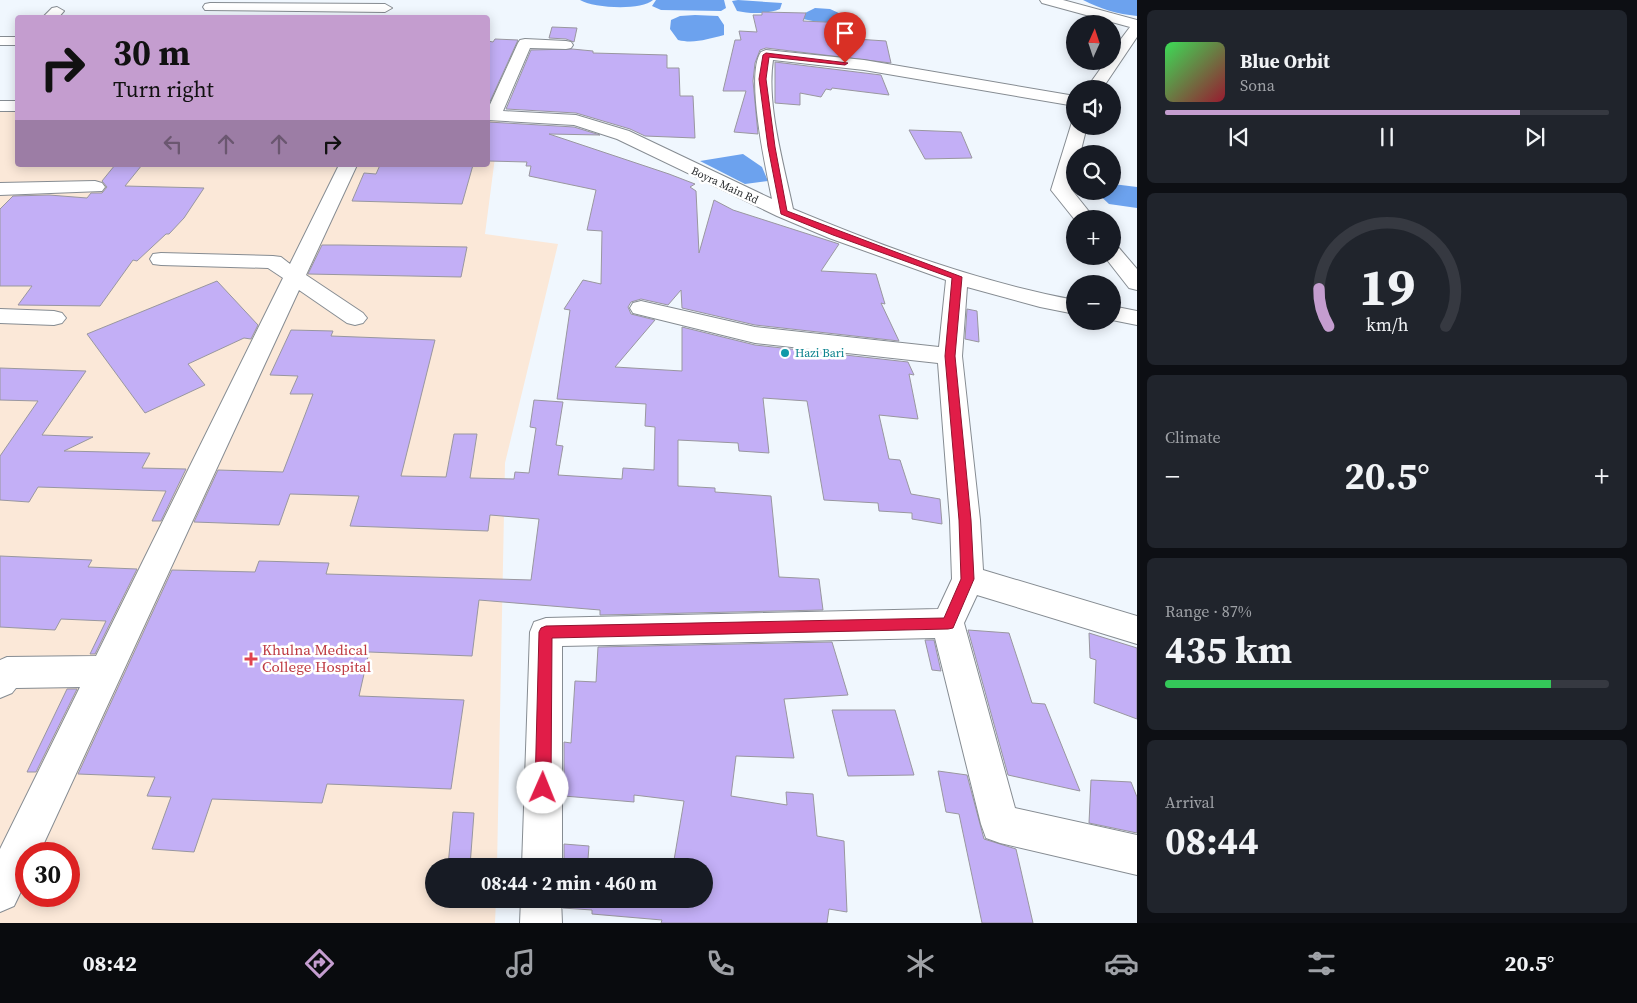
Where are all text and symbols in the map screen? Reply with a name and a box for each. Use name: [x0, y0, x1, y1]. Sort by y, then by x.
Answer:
pin: [824, 12, 866, 63]
north arrow: [1066, 15, 1121, 70]
map controls: [1066, 15, 1121, 330]
icon: arrive: [831, 19, 859, 47]
text: 30 m: [113, 29, 190, 77]
icon: right: [30, 35, 95, 100]
text: Blue Orbit: [1240, 48, 1330, 74]
text: Turn right: [113, 74, 214, 104]
text: Sona: [1240, 74, 1275, 96]
button: sound: [1066, 80, 1121, 135]
icon: previous: [1225, 123, 1253, 151]
icon: pause: [1373, 123, 1401, 151]
icon: next: [1521, 123, 1549, 151]
icon: left: [159, 130, 187, 158]
icon: ahead: [212, 130, 240, 158]
icon: ahead: [265, 130, 293, 158]
icon: right: [318, 130, 346, 158]
button: search: [1066, 145, 1121, 200]
street label: Boyra Main Rd: [689, 163, 761, 208]
button: +: [1066, 210, 1121, 265]
text: 19: [1359, 251, 1415, 322]
button: −: [1066, 275, 1121, 330]
text: km/h: [1366, 312, 1409, 337]
place label: Hazi Bari: [795, 345, 845, 361]
marker: Hazi Bari: [779, 347, 791, 359]
text: Climate: [1165, 426, 1221, 448]
text: 20.5°: [1344, 450, 1430, 502]
text: −: [1165, 457, 1180, 495]
text: +: [1594, 457, 1609, 495]
text: Range · 87%: [1165, 600, 1252, 622]
text: 435 km: [1165, 624, 1292, 676]
place label: Khulna Medical College Hospital: [262, 639, 372, 677]
marker: Khulna Medical College Hospital: [244, 652, 258, 666]
position arrow: [516, 761, 568, 813]
text: Arrival: [1165, 791, 1214, 813]
text: 08:44: [1165, 815, 1259, 867]
speed limit sign: 30: [15, 842, 80, 907]
text: 08:44 · 2 min · 460 m: [481, 870, 657, 896]
icon: directions: [302, 946, 337, 981]
icon: music: [503, 946, 538, 981]
icon: phone: [703, 946, 738, 981]
icon: climate: [903, 946, 938, 981]
icon: car: [1104, 946, 1139, 981]
icon: filters: [1304, 946, 1339, 981]
text: 08:42: [83, 948, 137, 978]
text: 20.5°: [1505, 948, 1554, 978]

